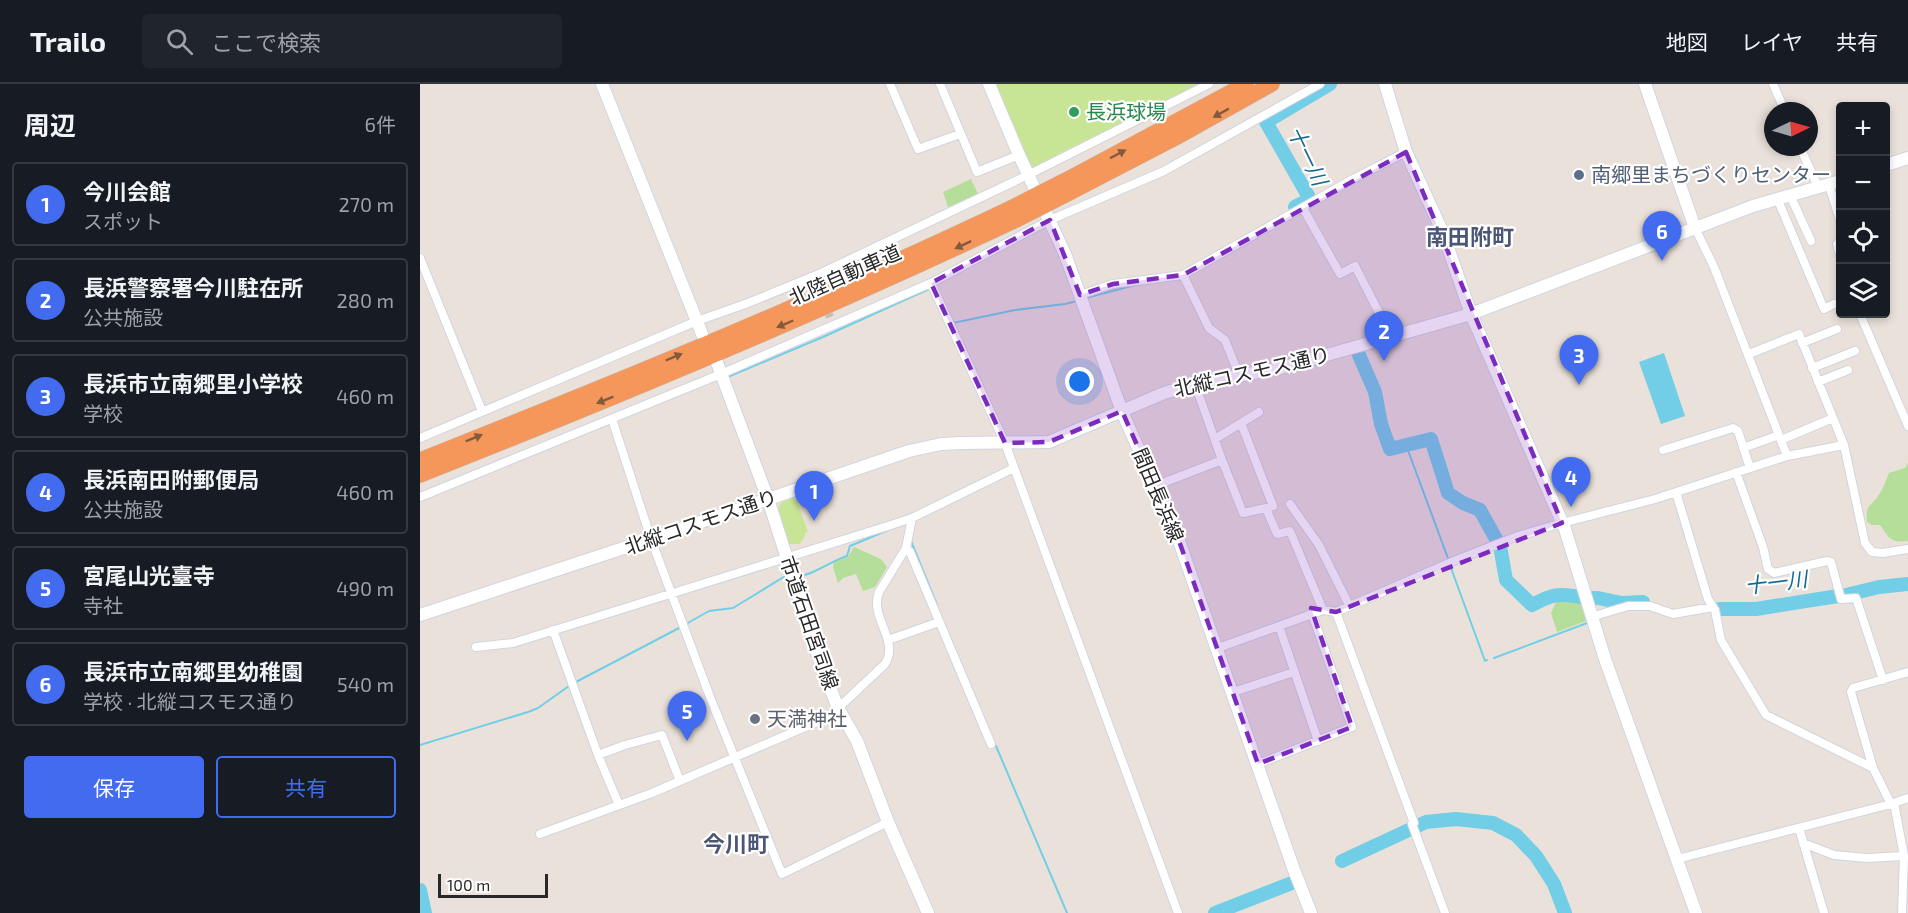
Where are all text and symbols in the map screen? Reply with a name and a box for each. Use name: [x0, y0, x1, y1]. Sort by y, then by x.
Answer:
search box: [142, 14, 562, 68]
text: Trailo: [30, 24, 106, 58]
icon: search: [163, 25, 196, 58]
text: ここで検索: [211, 29, 321, 55]
text: 地図: [1666, 29, 1708, 54]
text: レイヤ: [1741, 29, 1803, 54]
text: 共有: [1836, 29, 1878, 54]
place label: 長浜球場: [1086, 99, 1166, 123]
north arrow: [1764, 102, 1818, 156]
map controls: [1836, 102, 1890, 318]
button: +: [1836, 102, 1890, 156]
marker: 長浜球場: [1067, 105, 1081, 119]
one-way arrow: [1212, 108, 1229, 118]
text: 周辺: [24, 109, 76, 140]
text: 6件: [365, 112, 396, 136]
water label: 十一川: [1283, 122, 1334, 191]
one-way arrow: [1109, 149, 1127, 159]
button: −: [1836, 156, 1890, 210]
place label: 南郷里まちづくりセンター: [1591, 162, 1831, 186]
marker: 南郷里まちづくりセンター: [1572, 168, 1586, 182]
text: 今川会館: [83, 178, 171, 204]
text: 1: [41, 192, 50, 216]
text: 270 m: [338, 192, 394, 216]
text: スポット: [83, 209, 163, 233]
button: locate: [1836, 210, 1890, 264]
pin: 6: [1642, 212, 1682, 261]
district label: 南田附町: [1426, 223, 1514, 249]
street label: 北陸自動車道: [785, 239, 904, 309]
one-way arrow: [954, 240, 972, 250]
button: layers: [1836, 264, 1890, 318]
text: 長浜警察署今川駐在所: [83, 274, 303, 300]
text: 2: [40, 288, 51, 312]
text: 280 m: [337, 288, 394, 312]
text: 公共施設: [83, 305, 163, 329]
pin: 2: [1364, 312, 1404, 361]
one-way arrow: [776, 320, 794, 330]
pin: 3: [1560, 336, 1598, 385]
street label: 北縦コスモス通り: [1171, 341, 1332, 401]
one-way arrow: [666, 352, 684, 362]
your location: [1065, 367, 1094, 396]
text: 長浜市立南郷里小学校: [83, 370, 303, 396]
text: 3: [40, 384, 51, 408]
text: 460 m: [336, 384, 394, 408]
one-way arrow: [596, 395, 614, 405]
text: 学校: [83, 401, 123, 425]
one-way arrow: [466, 433, 484, 443]
street label: 間田長浜線: [1128, 444, 1190, 545]
pin: 4: [1552, 458, 1590, 507]
text: 長浜南田附郵便局: [83, 466, 259, 492]
pin: 1: [794, 472, 834, 521]
text: 4: [39, 480, 52, 504]
text: 460 m: [336, 480, 394, 504]
street label: 北縦コスモス通り: [621, 484, 780, 558]
text: 公共施設: [83, 497, 163, 521]
street label: 市道石田宮司線: [776, 553, 844, 693]
text: 宮尾山光臺寺: [83, 562, 215, 588]
water label: 十一川: [1743, 565, 1811, 598]
text: 5: [40, 576, 51, 600]
text: 490 m: [336, 576, 394, 600]
text: 寺社: [83, 593, 123, 617]
text: 長浜市立南郷里幼稚園: [83, 658, 303, 684]
text: 6: [40, 672, 51, 696]
text: 540 m: [337, 672, 394, 696]
text: 学校 · 北縦コスモス通り: [83, 689, 297, 713]
pin: 5: [668, 692, 706, 741]
place label: 天満神社: [767, 706, 847, 730]
marker: 天満神社: [748, 712, 762, 726]
button: 保存: [24, 756, 204, 818]
button: 共有: [216, 756, 396, 818]
district label: 今川町: [703, 830, 769, 856]
scale bar: [438, 871, 548, 898]
text: 100 m: [447, 875, 490, 894]

